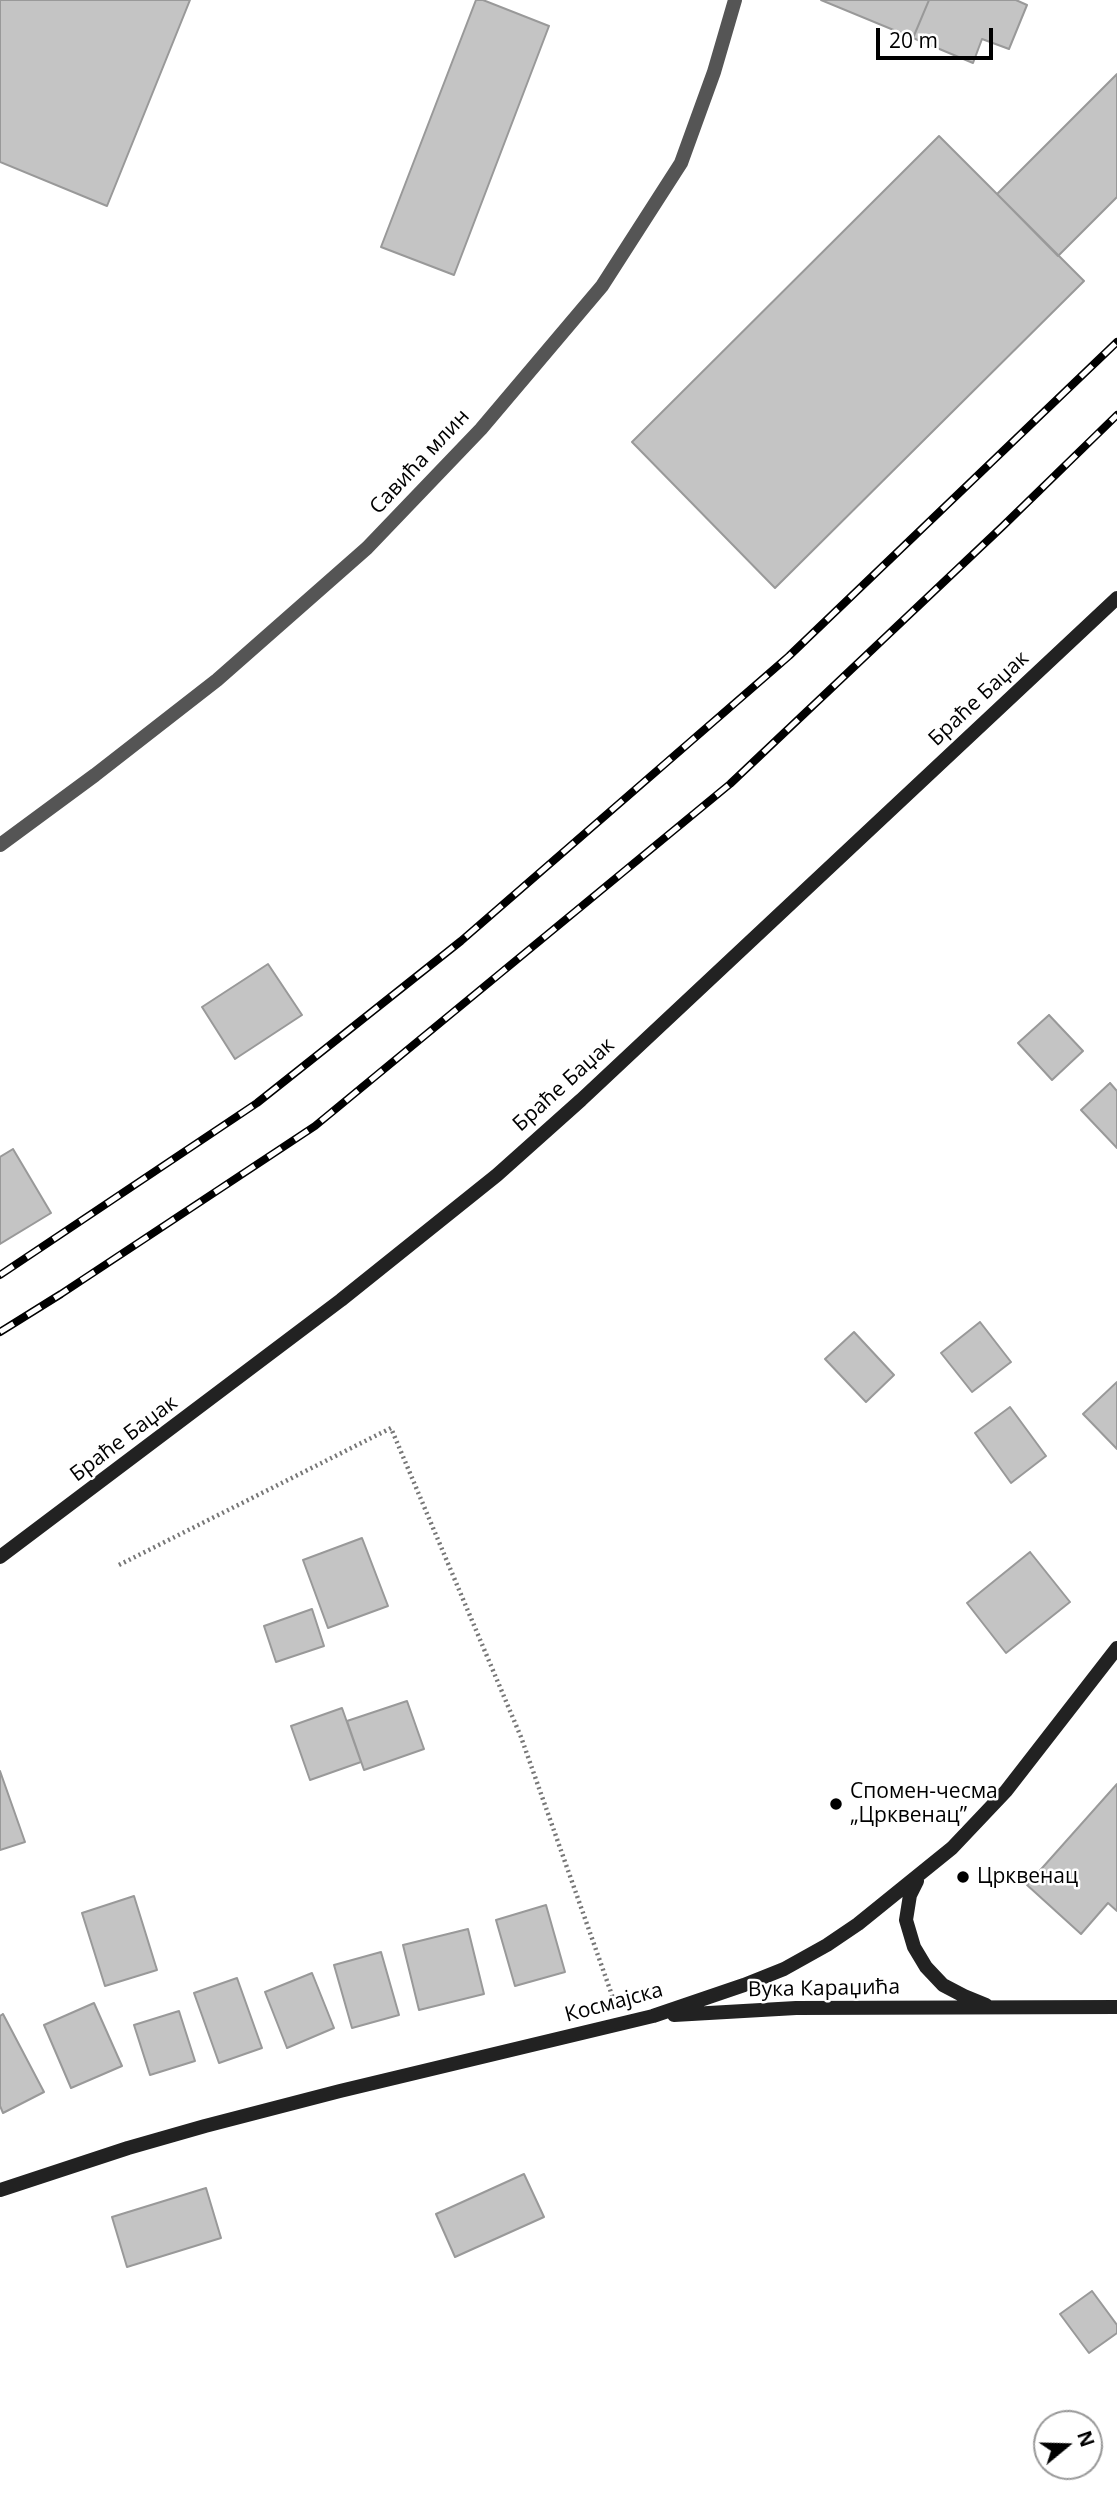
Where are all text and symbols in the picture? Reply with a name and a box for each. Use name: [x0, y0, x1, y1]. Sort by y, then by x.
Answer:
scale bar: [879, 14, 996, 58]
text: 20 m: [889, 26, 938, 54]
street label: Савића млин: [365, 404, 475, 520]
street label: Браће Баџак: [924, 646, 1034, 752]
street label: Браће Баџак: [508, 1033, 620, 1137]
street label: Браће Баџак: [65, 1391, 183, 1487]
place label: Спомен-чесма „Црквенац”: [850, 1779, 998, 1829]
marker: Спомен-чесма „Црквенац”: [828, 1796, 844, 1812]
place label: Црквенац: [977, 1864, 1078, 1890]
marker: Црквенац: [955, 1869, 971, 1885]
street label: Вука Караџића: [748, 1975, 900, 2003]
street label: Космајска: [562, 1978, 666, 2028]
north arrow: [1033, 2410, 1103, 2480]
text: N: [1071, 2427, 1101, 2450]

